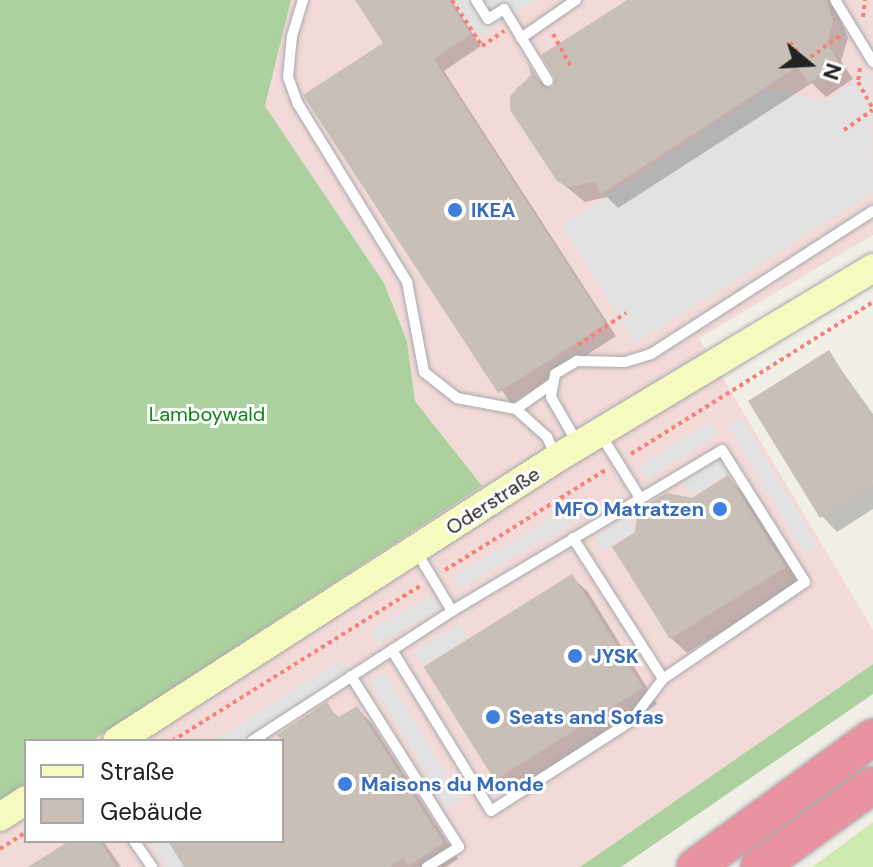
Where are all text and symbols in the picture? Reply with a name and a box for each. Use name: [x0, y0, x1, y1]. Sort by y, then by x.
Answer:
north arrow: [769, 24, 849, 104]
text: N: [816, 59, 849, 84]
place label: IKEA: [471, 198, 515, 222]
marker: IKEA: [446, 201, 464, 219]
park label: Lamboywald: [149, 402, 265, 426]
street label: Oderstraße: [442, 462, 544, 540]
place label: MFO Matratzen: [554, 497, 704, 521]
marker: MFO Matratzen: [711, 500, 729, 518]
place label: JYSK: [591, 644, 639, 668]
marker: JYSK: [566, 647, 584, 665]
place label: Seats and Sofas: [509, 705, 664, 729]
marker: Seats and Sofas: [484, 708, 502, 726]
legend: [24, 739, 284, 843]
text: Straße: [100, 756, 174, 787]
place label: Maisons du Monde: [361, 772, 544, 796]
marker: Maisons du Monde: [336, 775, 354, 793]
text: Gebäude: [100, 796, 202, 827]

